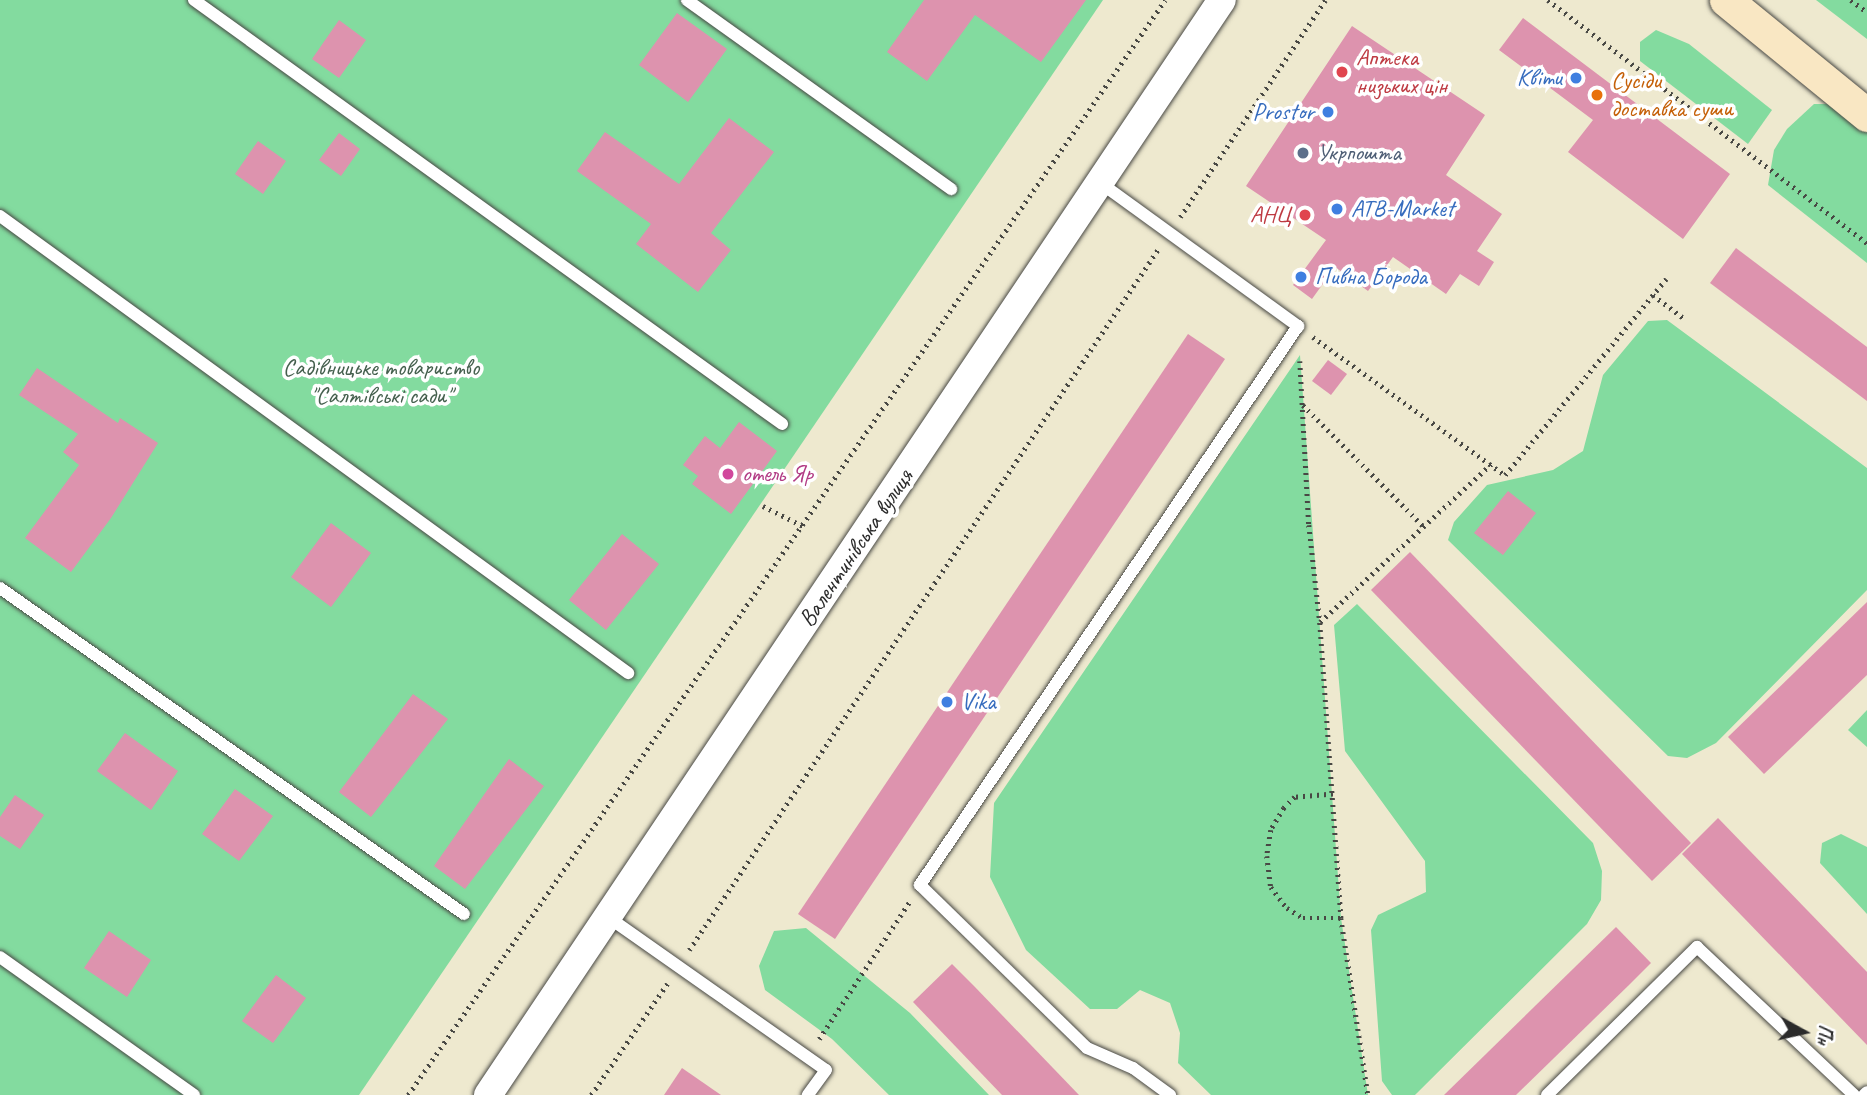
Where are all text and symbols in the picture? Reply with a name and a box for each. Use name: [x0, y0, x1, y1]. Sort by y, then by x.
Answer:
place label: Аптека низьких цін: [1356, 44, 1447, 100]
marker: Аптека низьких цін: [1334, 64, 1350, 80]
place label: Квіти: [1517, 64, 1562, 92]
place label: Сусіди доставка суши: [1611, 67, 1731, 123]
marker: Квіти: [1568, 70, 1584, 86]
marker: Сусіди доставка суши: [1589, 87, 1605, 103]
place label: Prostor: [1253, 98, 1314, 126]
marker: Prostor: [1320, 104, 1336, 120]
place label: Укрпошта: [1317, 139, 1401, 167]
marker: Укрпошта: [1295, 145, 1311, 161]
place label: ATB-Market: [1351, 195, 1454, 223]
place label: АНЦ: [1250, 201, 1291, 229]
marker: ATB-Market: [1329, 201, 1345, 217]
marker: АНЦ: [1297, 207, 1313, 223]
place label: Пивна Борода: [1315, 263, 1426, 291]
marker: Пивна Борода: [1293, 269, 1309, 285]
park label: Садівницьке товариство "Салтівські сади": [284, 354, 478, 410]
place label: отель Яр: [742, 460, 813, 488]
street label: Валентинівська вулиця: [792, 463, 920, 633]
marker: отель Яр: [720, 466, 736, 482]
place label: Vika: [961, 688, 996, 716]
marker: Vika: [939, 694, 955, 710]
north arrow: [1769, 997, 1839, 1067]
text: Пн: [1812, 1023, 1838, 1046]

